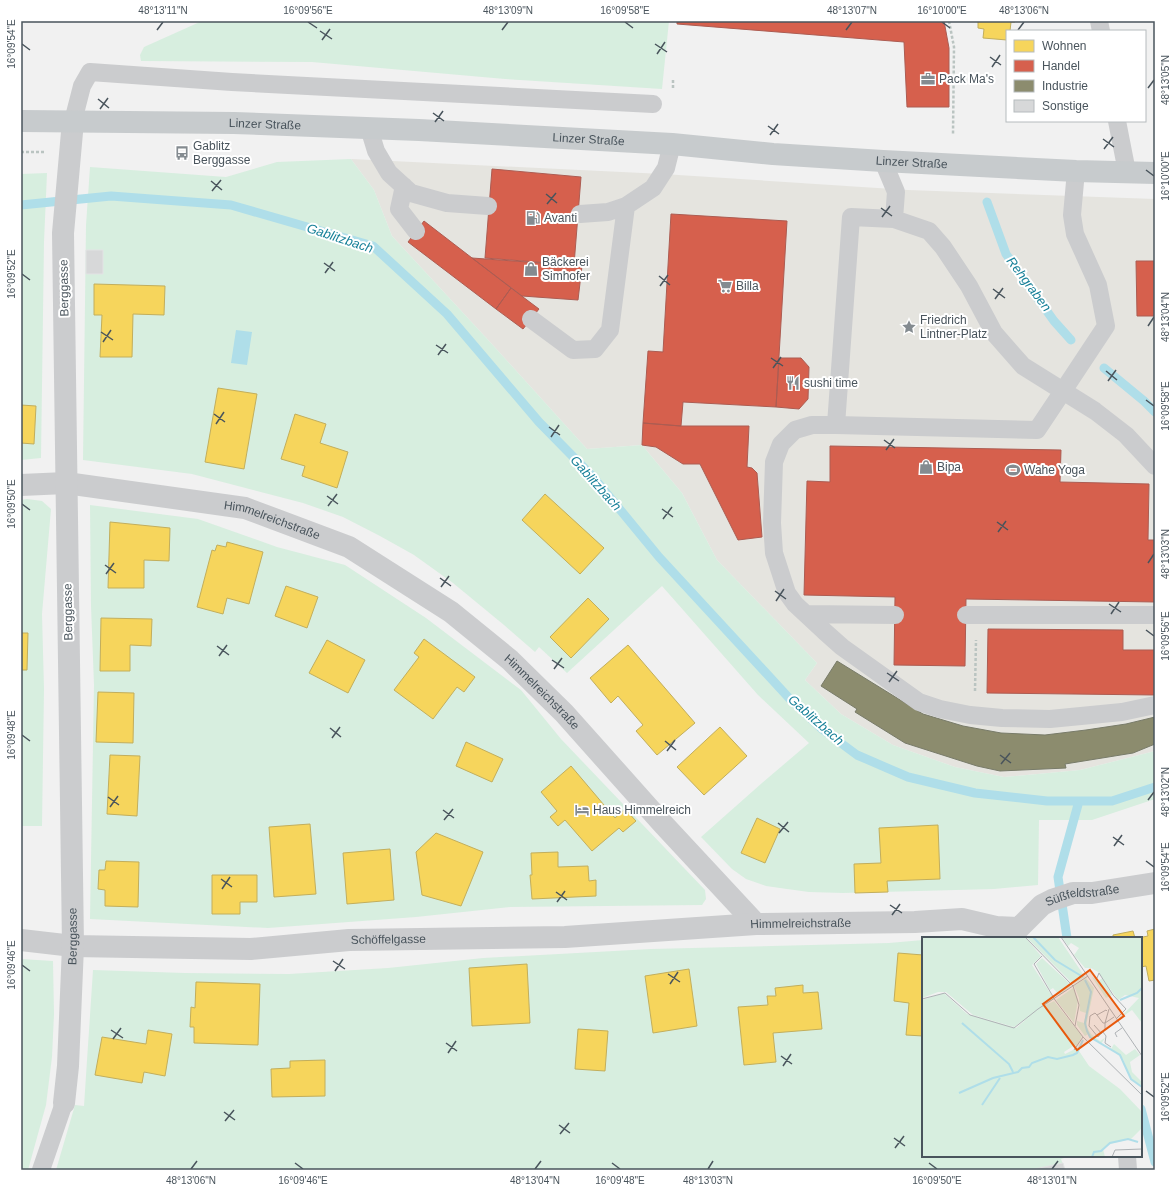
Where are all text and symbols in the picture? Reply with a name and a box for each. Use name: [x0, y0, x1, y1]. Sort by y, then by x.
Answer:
text: 48°13'11"N: [138, 5, 188, 16]
text: 16°09'56"E: [283, 5, 333, 16]
text: 48°13'09"N: [483, 5, 533, 16]
text: 16°09'58"E: [600, 5, 650, 16]
text: 48°13'07"N: [827, 5, 877, 16]
text: 16°10'00"E: [917, 5, 967, 16]
text: 48°13'06"N: [999, 5, 1049, 16]
text: 16°09'54"E: [6, 19, 17, 69]
legend: [1006, 30, 1146, 122]
text: Wohnen: [1042, 39, 1086, 53]
text: 48°13'05"N: [1160, 55, 1171, 105]
text: Handel: [1042, 59, 1080, 73]
office icon: Pack Ma's: [920, 71, 936, 87]
place label: Pack Ma's: [939, 72, 994, 86]
text: Industrie: [1042, 79, 1088, 93]
text: Sonstige: [1042, 99, 1089, 113]
street label: Linzer Straße: [229, 116, 302, 133]
street label: Linzer Straße: [552, 130, 625, 148]
place label: Gablitz Berggasse: [193, 139, 251, 167]
bus stop icon: Gablitz Berggasse: [174, 145, 190, 161]
text: 16°10'00"E: [1160, 151, 1171, 201]
street label: Linzer Straße: [875, 154, 948, 171]
fuel station icon: Avanti: [525, 210, 541, 226]
place label: Avanti: [544, 211, 577, 225]
water label: Gablitzbach: [305, 220, 375, 256]
text: 16°09'52"E: [6, 249, 17, 299]
water label: Rehgraben: [1004, 254, 1054, 314]
place label: Bäckerei Simhofer: [542, 255, 590, 283]
street label: Berggasse: [56, 259, 71, 317]
shop icon: Bäckerei Simhofer: [523, 261, 539, 277]
supermarket icon: Billa: [717, 278, 733, 294]
place label: Billa: [736, 279, 759, 293]
text: 48°13'04"N: [1160, 292, 1171, 342]
place label: Friedrich Lintner-Platz: [920, 313, 987, 341]
place icon: Friedrich Lintner-Platz: [901, 319, 917, 335]
restaurant icon: sushi time: [785, 375, 801, 391]
place label: sushi time: [804, 376, 858, 390]
text: 16°09'58"E: [1160, 381, 1171, 431]
water label: Gablitzbach: [567, 452, 625, 514]
shop icon: Bipa: [918, 459, 934, 475]
place label: Bipa: [937, 460, 961, 474]
sports icon: Wahe Yoga: [1005, 462, 1021, 478]
place label: Wahe Yoga: [1024, 463, 1085, 477]
text: 16°09'50"E: [6, 479, 17, 529]
street label: Himmelreichstraße: [223, 498, 322, 543]
text: 48°13'03"N: [1160, 529, 1171, 579]
street label: Berggasse: [60, 583, 75, 641]
text: 16°09'56"E: [1160, 611, 1171, 661]
street label: Himmelreichstraße: [501, 651, 583, 733]
water label: Gablitzbach: [785, 692, 847, 748]
text: 16°09'48"E: [6, 710, 17, 760]
text: 48°13'02"N: [1160, 767, 1171, 817]
hotel icon: Haus Himmelreich: [574, 802, 590, 818]
place label: Haus Himmelreich: [593, 803, 691, 817]
text: 16°09'54"E: [1160, 842, 1171, 892]
street label: Süßfeldstraße: [1043, 882, 1121, 909]
street label: Berggasse: [65, 907, 80, 965]
street label: Himmelreichstraße: [750, 916, 852, 931]
street label: Schöffelgasse: [350, 932, 426, 947]
inset map: [922, 937, 1142, 1157]
text: 16°09'46"E: [6, 940, 17, 990]
text: 16°09'52"E: [1160, 1072, 1171, 1122]
text: 48°13'06"N: [166, 1175, 216, 1186]
text: 16°09'46"E: [278, 1175, 328, 1186]
text: 48°13'04"N: [510, 1175, 560, 1186]
text: 16°09'48"E: [595, 1175, 645, 1186]
text: 48°13'03"N: [683, 1175, 733, 1186]
text: 16°09'50"E: [912, 1175, 962, 1186]
text: 48°13'01"N: [1027, 1175, 1077, 1186]

